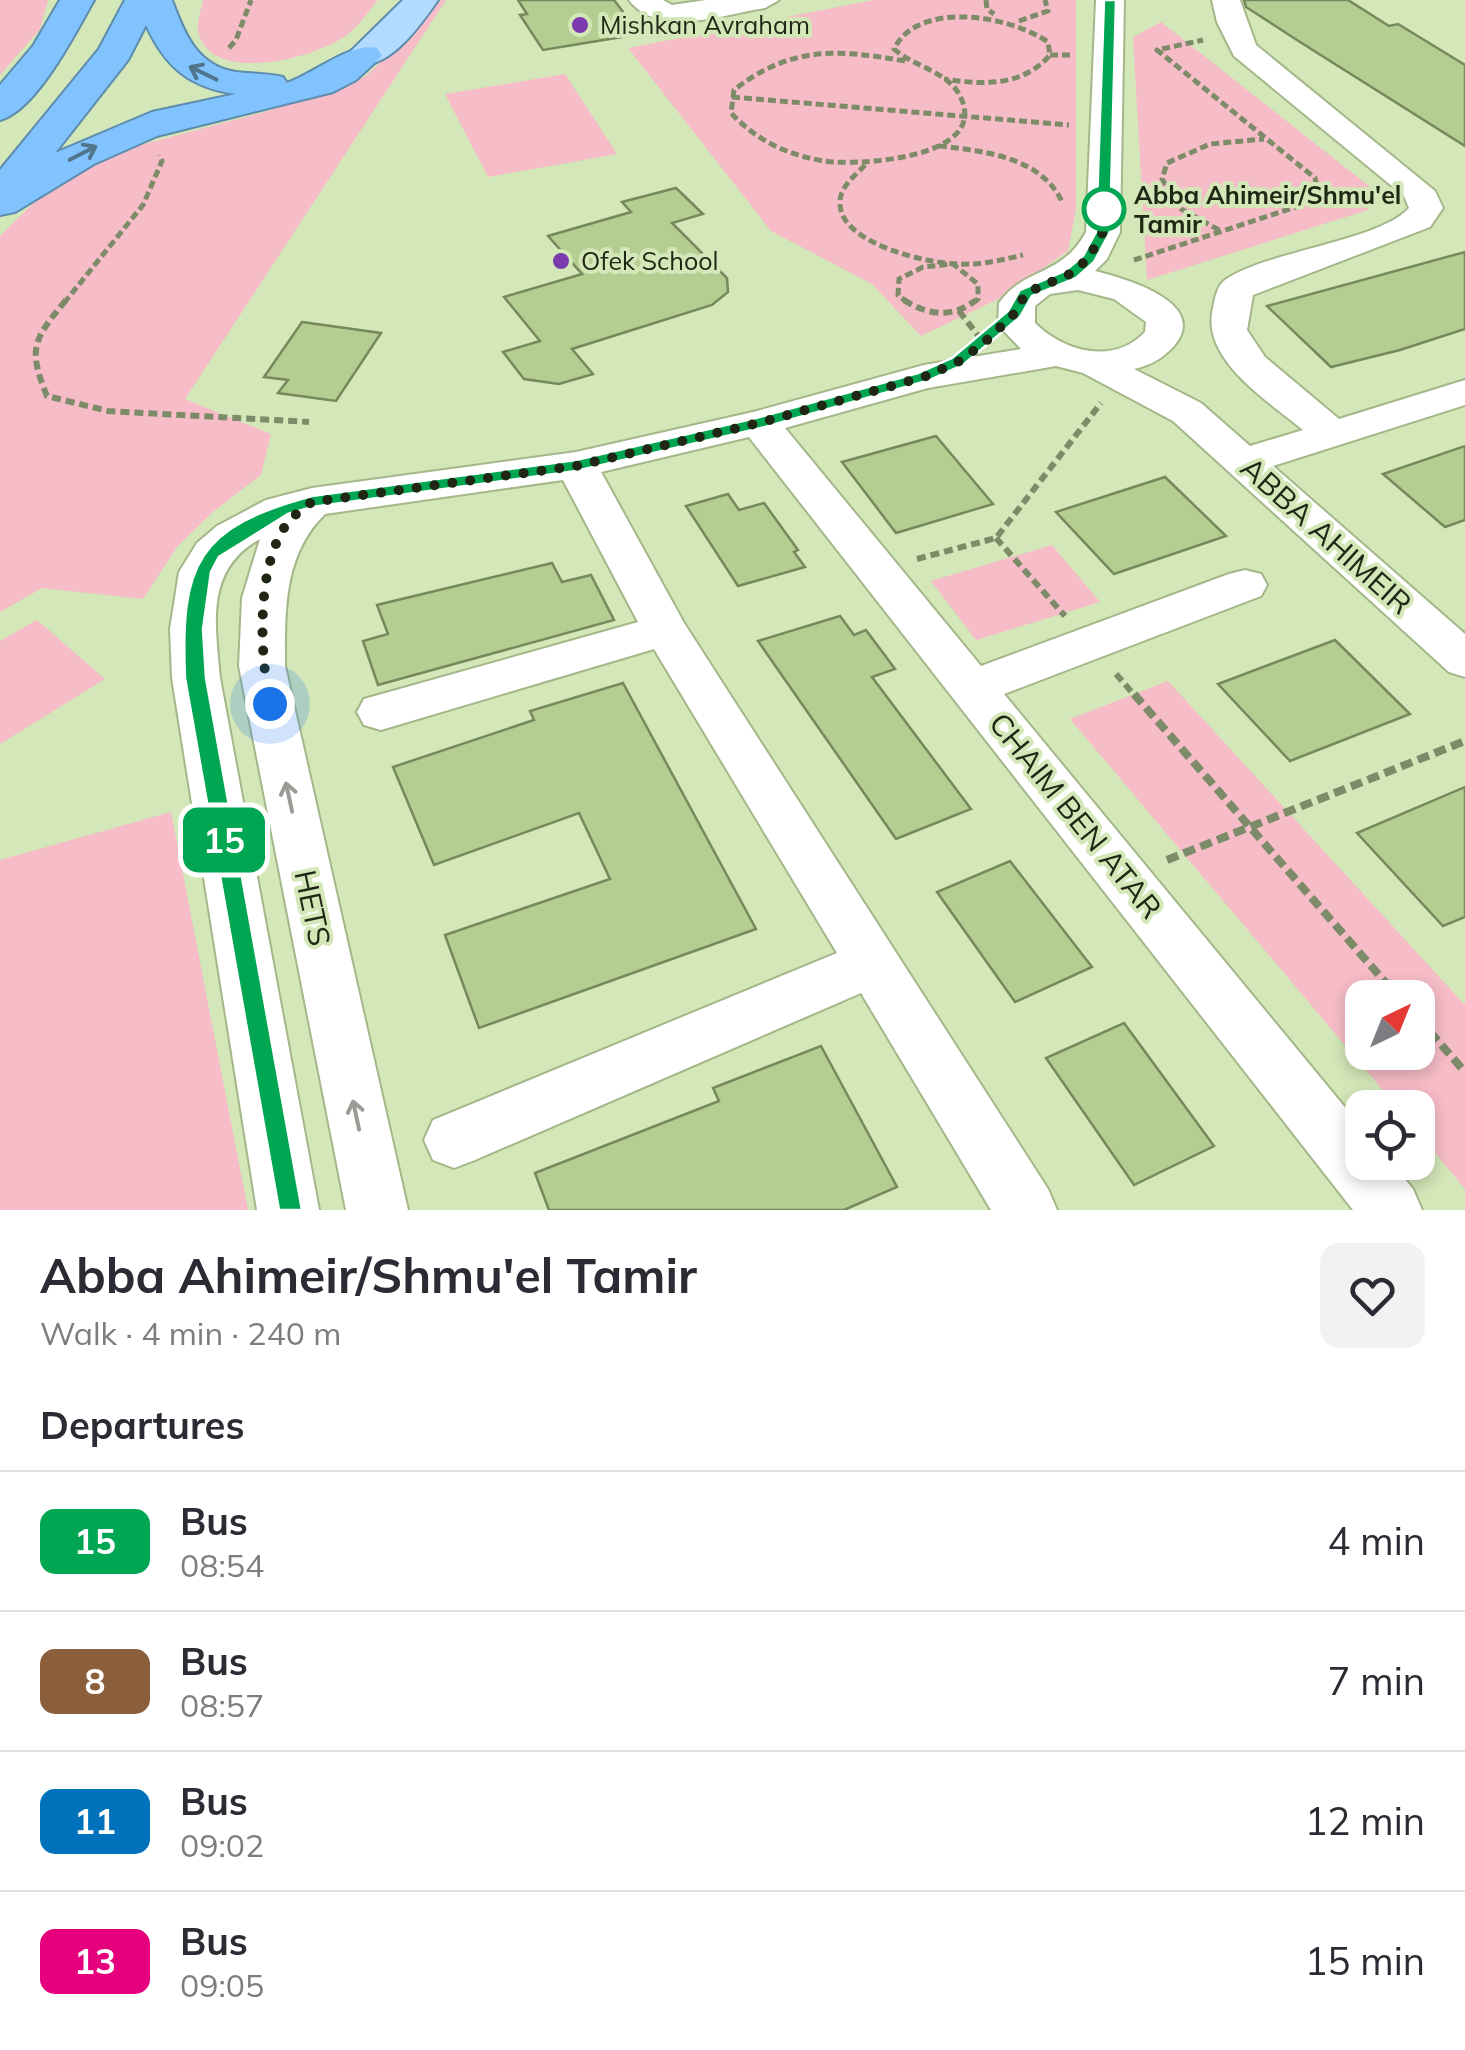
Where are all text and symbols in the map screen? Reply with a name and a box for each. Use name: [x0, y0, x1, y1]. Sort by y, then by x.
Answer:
place label: Mishkan Avraham: [600, 9, 810, 40]
marker: Mishkan Avraham: [569, 14, 591, 36]
one-way arrow: [189, 63, 219, 82]
one-way arrow: [68, 143, 98, 162]
place label: Abba Ahimeir/Shmu'el Tamir: [1134, 179, 1401, 239]
marker: Abba Ahimeir/Shmu'el Tamir: [1083, 188, 1125, 230]
place label: Ofek School: [581, 245, 719, 276]
marker: Ofek School: [550, 250, 572, 272]
street label: ABBA AHIMEIR: [1233, 448, 1420, 622]
your location: [245, 679, 295, 729]
street label: CHAIM BEN ATAR: [981, 705, 1170, 926]
one-way arrow: [278, 782, 297, 814]
line badge: 15: [179, 808, 269, 872]
text: 15: [203, 818, 245, 862]
street label: HETS: [286, 867, 339, 949]
north arrow: [1345, 980, 1435, 1070]
map controls: [1345, 980, 1435, 1180]
button: locate: [1345, 1090, 1435, 1180]
one-way arrow: [346, 1100, 365, 1132]
button: heart: [1320, 1243, 1425, 1348]
text: Abba Ahimeir/Shmu'el Tamir: [40, 1245, 697, 1305]
text: Walk · 4 min · 240 m: [40, 1313, 341, 1353]
text: Departures: [40, 1401, 244, 1449]
text: Bus: [180, 1497, 248, 1545]
text: 4 min: [1328, 1517, 1425, 1565]
text: 15: [74, 1519, 116, 1563]
text: 08:54: [180, 1545, 264, 1585]
text: Bus: [180, 1637, 248, 1685]
text: 7 min: [1328, 1657, 1425, 1705]
text: 8: [84, 1659, 106, 1703]
text: 08:57: [180, 1685, 264, 1725]
text: Bus: [180, 1777, 248, 1825]
text: 12 min: [1305, 1797, 1425, 1845]
text: 11: [74, 1799, 116, 1843]
text: 09:02: [180, 1825, 264, 1865]
text: Bus: [180, 1917, 248, 1965]
text: 15 min: [1305, 1937, 1425, 1985]
text: 13: [74, 1939, 116, 1983]
text: 09:05: [180, 1965, 264, 2005]

